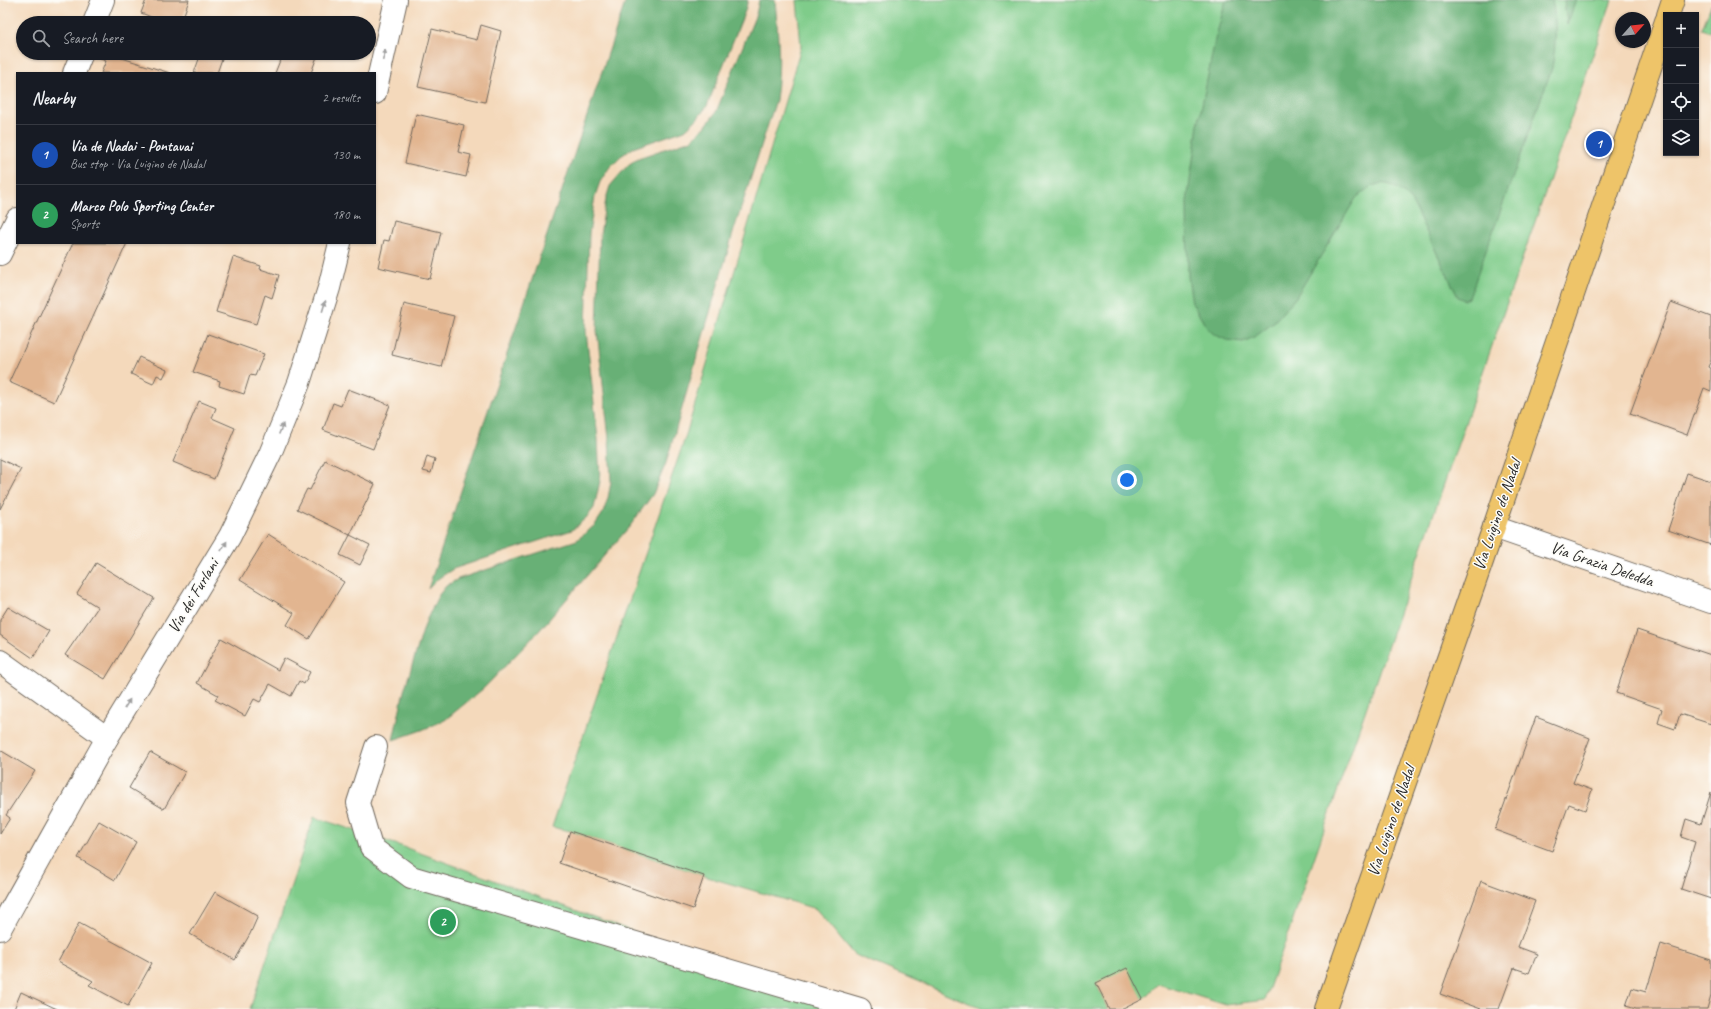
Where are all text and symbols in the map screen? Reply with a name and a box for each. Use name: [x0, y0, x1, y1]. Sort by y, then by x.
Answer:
north arrow: [1615, 12, 1651, 48]
map controls: [1663, 12, 1699, 156]
button: +: [1663, 12, 1699, 48]
search box: [16, 16, 376, 60]
icon: search: [30, 27, 52, 49]
text: Search here: [62, 29, 123, 48]
button: −: [1663, 48, 1699, 84]
one-way arrow: [381, 49, 387, 61]
button: locate: [1663, 84, 1699, 120]
text: Nearby: [32, 88, 75, 109]
text: 2 results: [322, 90, 360, 106]
button: layers: [1663, 120, 1699, 156]
pin: 1: [1586, 129, 1612, 159]
text: Via de Nadai - Pontavai: [70, 137, 192, 156]
text: 1: [42, 147, 48, 163]
text: 130 m: [332, 147, 360, 163]
text: Bus stop · Via Luigino de Nadal: [70, 156, 205, 172]
text: Marco Polo Sporting Center: [70, 197, 213, 216]
text: 2: [42, 207, 48, 223]
text: 180 m: [332, 207, 360, 223]
text: Sports: [70, 216, 99, 232]
one-way arrow: [321, 300, 327, 312]
one-way arrow: [278, 422, 284, 434]
street label: Via Luigino de Nadal: [1468, 454, 1527, 573]
your location: [1117, 470, 1137, 490]
street label: Via Grazia Deledda: [1548, 537, 1657, 592]
one-way arrow: [220, 540, 228, 551]
street label: Via dei Furlani: [163, 554, 224, 637]
one-way arrow: [124, 698, 131, 710]
street label: Via Luigino de Nadal: [1362, 760, 1421, 879]
pin: 2: [430, 907, 456, 937]

